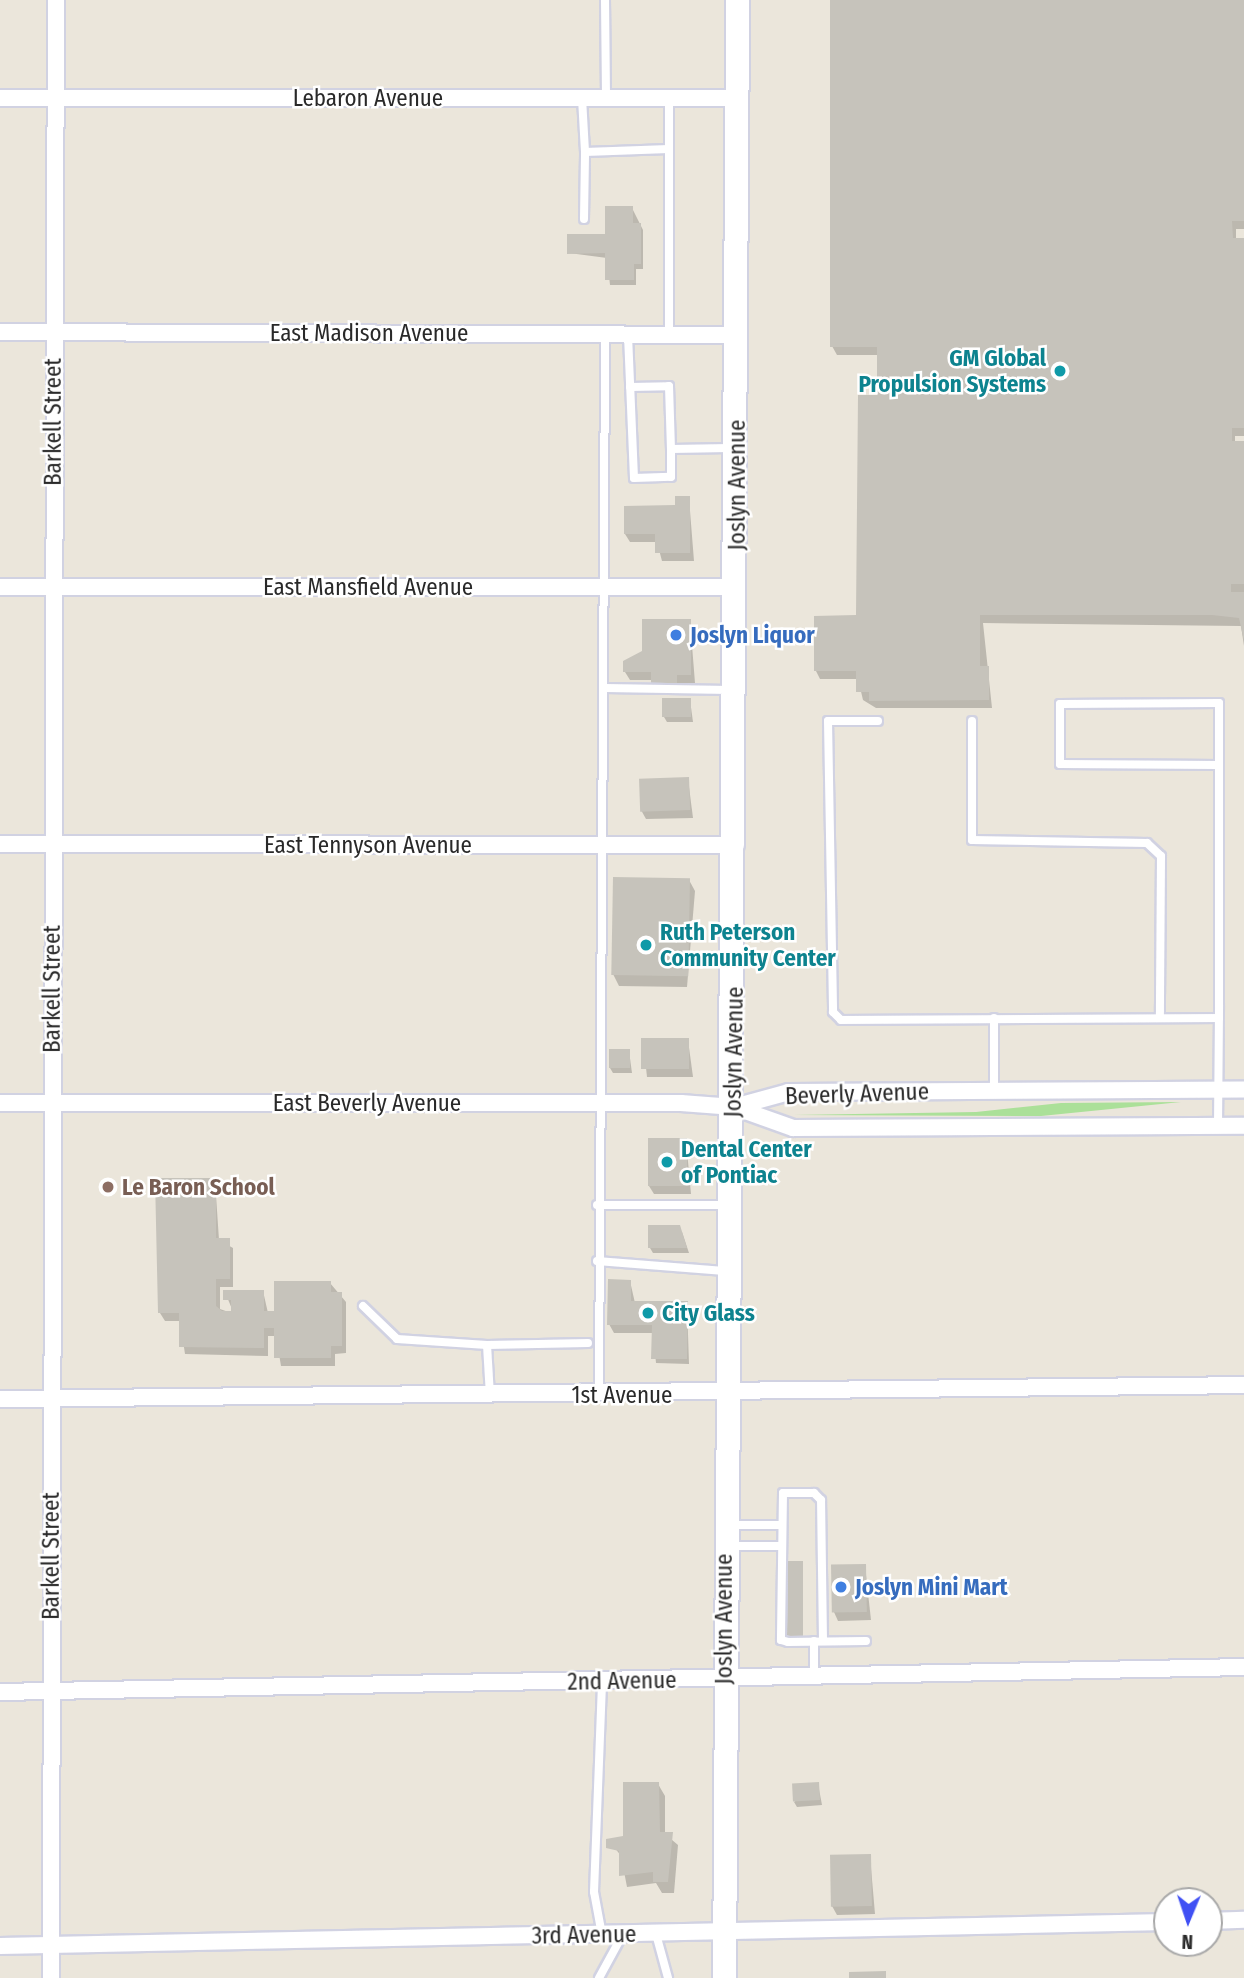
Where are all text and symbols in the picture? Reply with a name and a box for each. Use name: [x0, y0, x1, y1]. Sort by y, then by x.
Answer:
street label: Lebaron Avenue: [293, 84, 443, 112]
street label: East Madison Avenue: [270, 319, 468, 347]
place label: GM Global Propulsion Systems: [859, 344, 1046, 398]
street label: Barkell Street: [39, 358, 67, 486]
marker: GM Global Propulsion Systems: [1052, 363, 1068, 379]
street label: Joslyn Avenue: [723, 420, 751, 550]
street label: East Mansfield Avenue: [263, 573, 473, 601]
place label: Joslyn Liquor: [690, 621, 815, 649]
marker: Joslyn Liquor: [668, 627, 684, 643]
street label: East Tennyson Avenue: [264, 831, 472, 859]
place label: Ruth Peterson Community Center: [660, 918, 836, 972]
street label: Barkell Street: [38, 925, 66, 1053]
marker: Ruth Peterson Community Center: [638, 937, 654, 953]
street label: Joslyn Avenue: [719, 986, 749, 1118]
street label: Beverly Avenue: [785, 1078, 929, 1110]
street label: East Beverly Avenue: [273, 1089, 461, 1117]
place label: Dental Center of Pontiac: [681, 1135, 812, 1189]
marker: Dental Center of Pontiac: [659, 1154, 675, 1170]
place label: Le Baron School: [122, 1173, 275, 1201]
marker: Le Baron School: [100, 1179, 116, 1195]
place label: City Glass: [662, 1299, 755, 1327]
marker: City Glass: [640, 1305, 656, 1321]
street label: 1st Avenue: [572, 1381, 672, 1409]
street label: Barkell Street: [37, 1492, 65, 1620]
street label: Joslyn Avenue: [710, 1554, 738, 1684]
place label: Joslyn Mini Mart: [855, 1573, 1008, 1601]
marker: Joslyn Mini Mart: [833, 1579, 849, 1595]
street label: 2nd Avenue: [567, 1666, 677, 1696]
north arrow: [1153, 1887, 1223, 1957]
street label: 3rd Avenue: [531, 1920, 637, 1950]
text: N: [1181, 1930, 1193, 1953]

